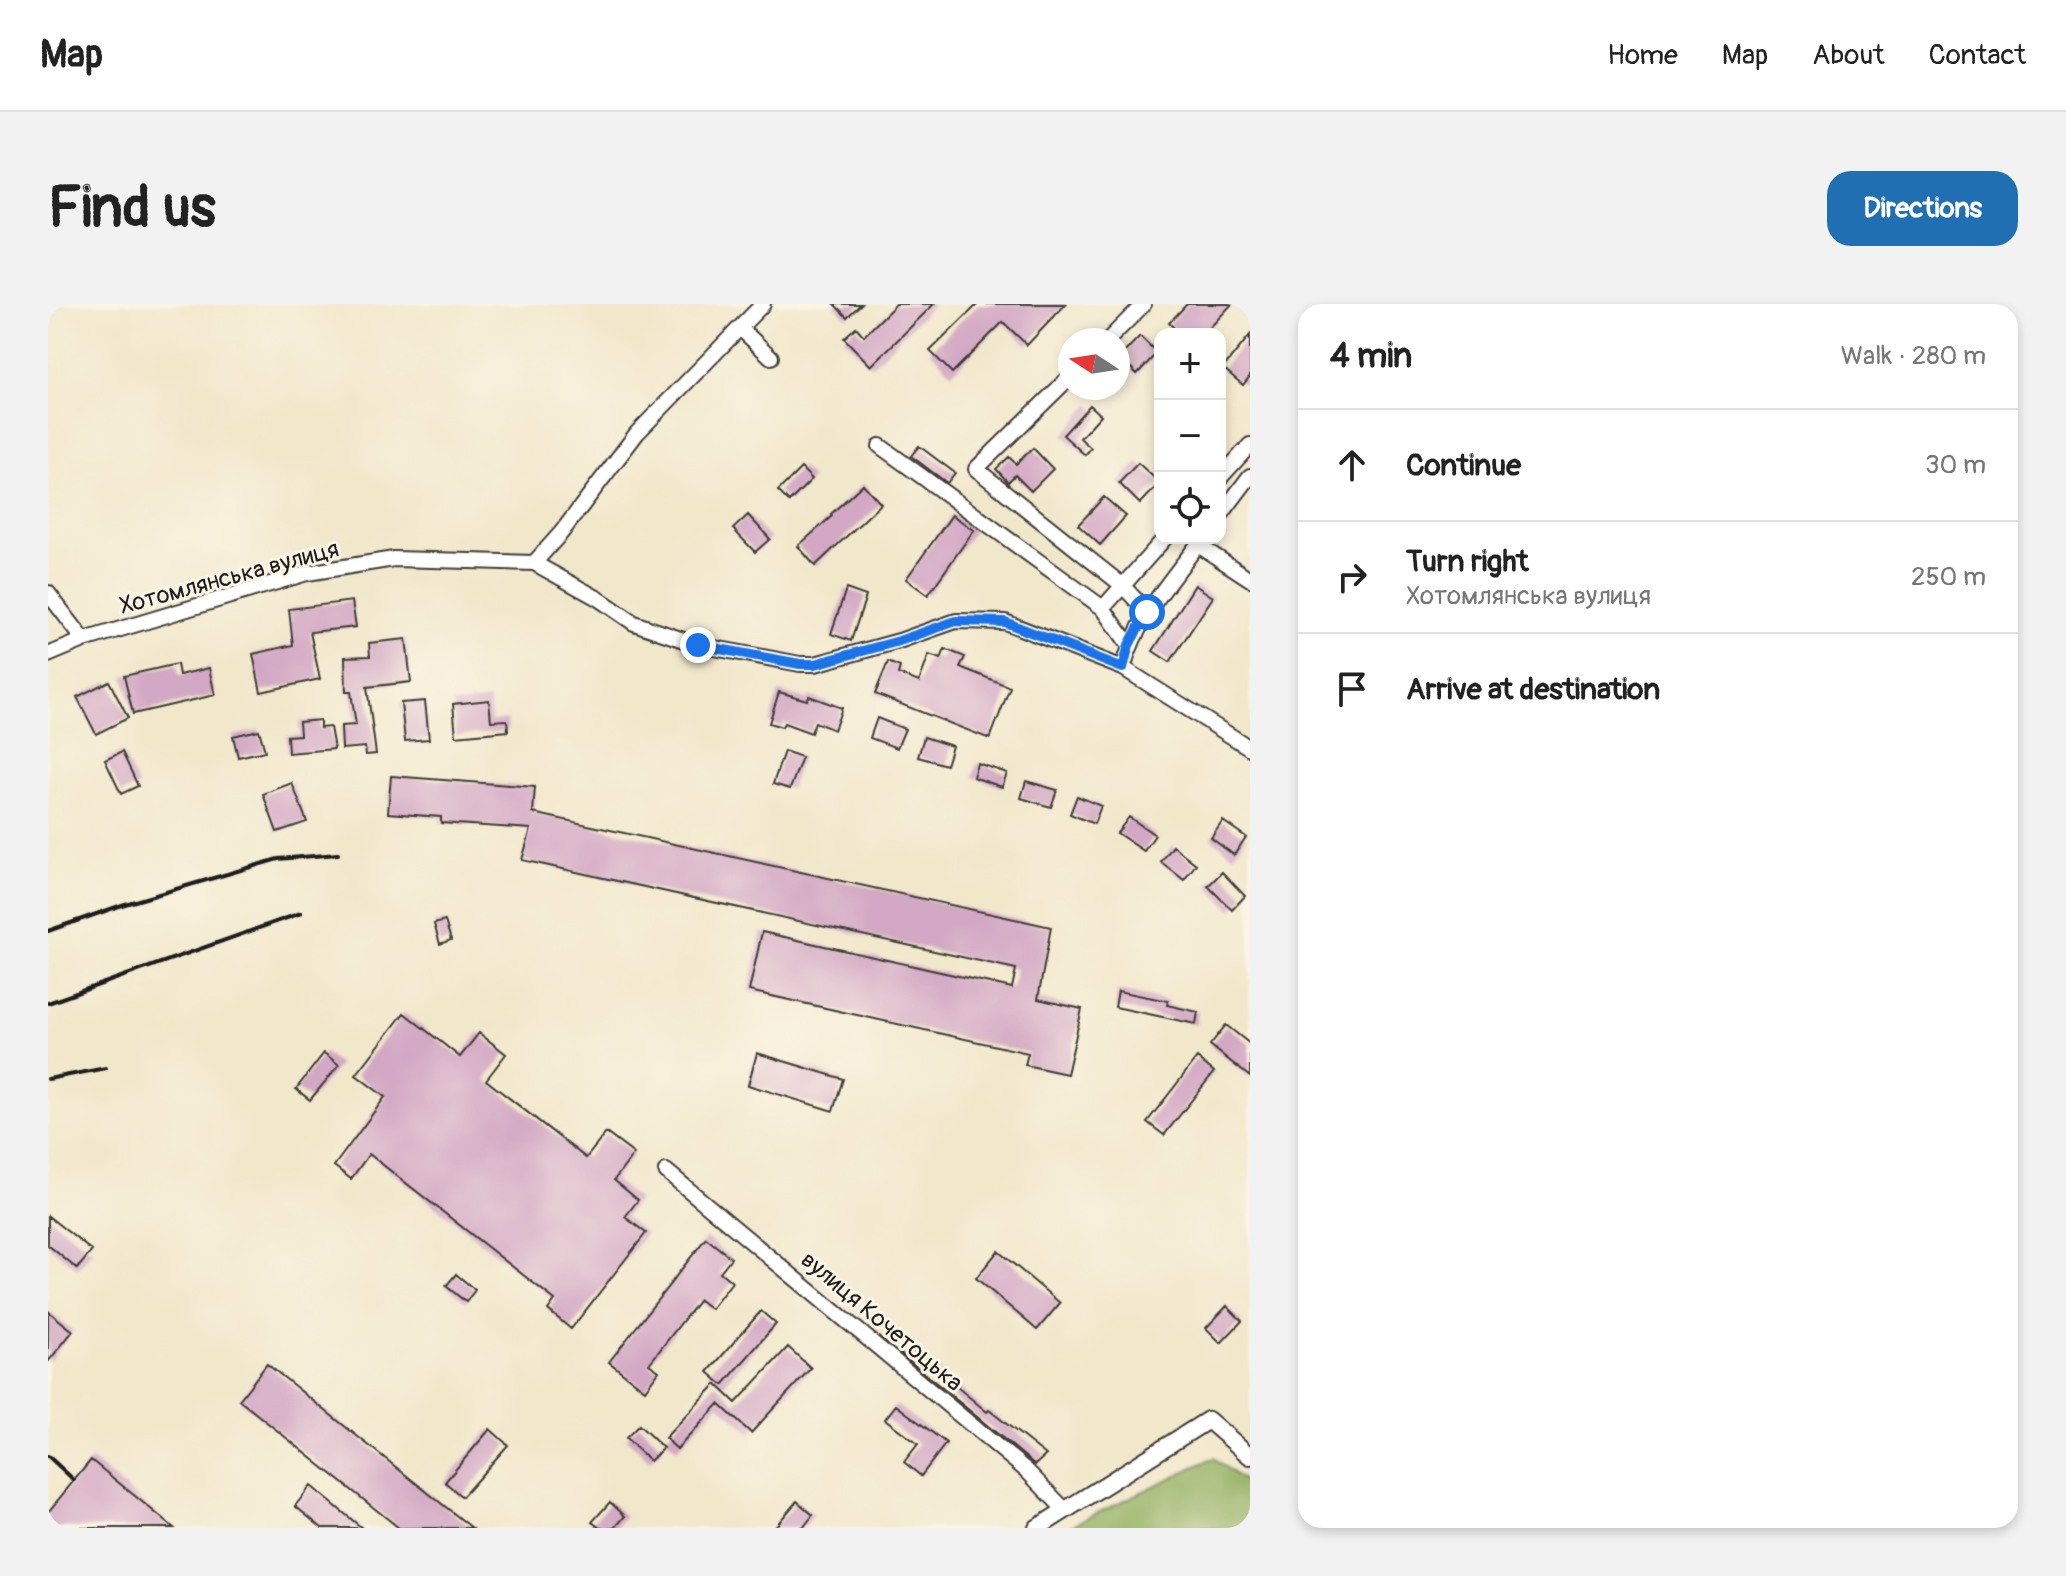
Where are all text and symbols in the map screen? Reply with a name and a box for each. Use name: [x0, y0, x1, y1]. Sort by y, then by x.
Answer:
text: Map: [40, 31, 103, 79]
text: Home: [1607, 38, 1678, 73]
text: Map: [1722, 38, 1768, 73]
text: About: [1812, 38, 1885, 73]
text: Contact: [1929, 38, 2026, 73]
button: Directions: [1827, 171, 2018, 246]
text: Find us: [48, 174, 216, 243]
north arrow: [1058, 328, 1130, 400]
map controls: [1154, 328, 1226, 544]
button: +: [1154, 328, 1226, 400]
text: 4 min: [1330, 335, 1412, 378]
text: Walk · 280 m: [1841, 340, 1986, 372]
button: −: [1154, 400, 1226, 472]
icon: ahead: [1330, 443, 1374, 487]
text: Continue: [1406, 447, 1521, 484]
text: 30 m: [1925, 449, 1986, 481]
button: locate: [1154, 472, 1226, 544]
street label: Хотомлянська вулиця: [116, 534, 342, 621]
text: Turn right: [1406, 543, 1529, 580]
icon: right: [1330, 555, 1374, 599]
text: 250 m: [1911, 561, 1986, 593]
text: Хотомлянська вулиця: [1406, 580, 1651, 612]
route start: [1129, 594, 1165, 630]
route end: [680, 627, 716, 663]
icon: arrive: [1330, 667, 1374, 711]
text: Arrive at destination: [1406, 671, 1660, 708]
street label: вулиця Кочетоцька: [795, 1245, 968, 1397]

